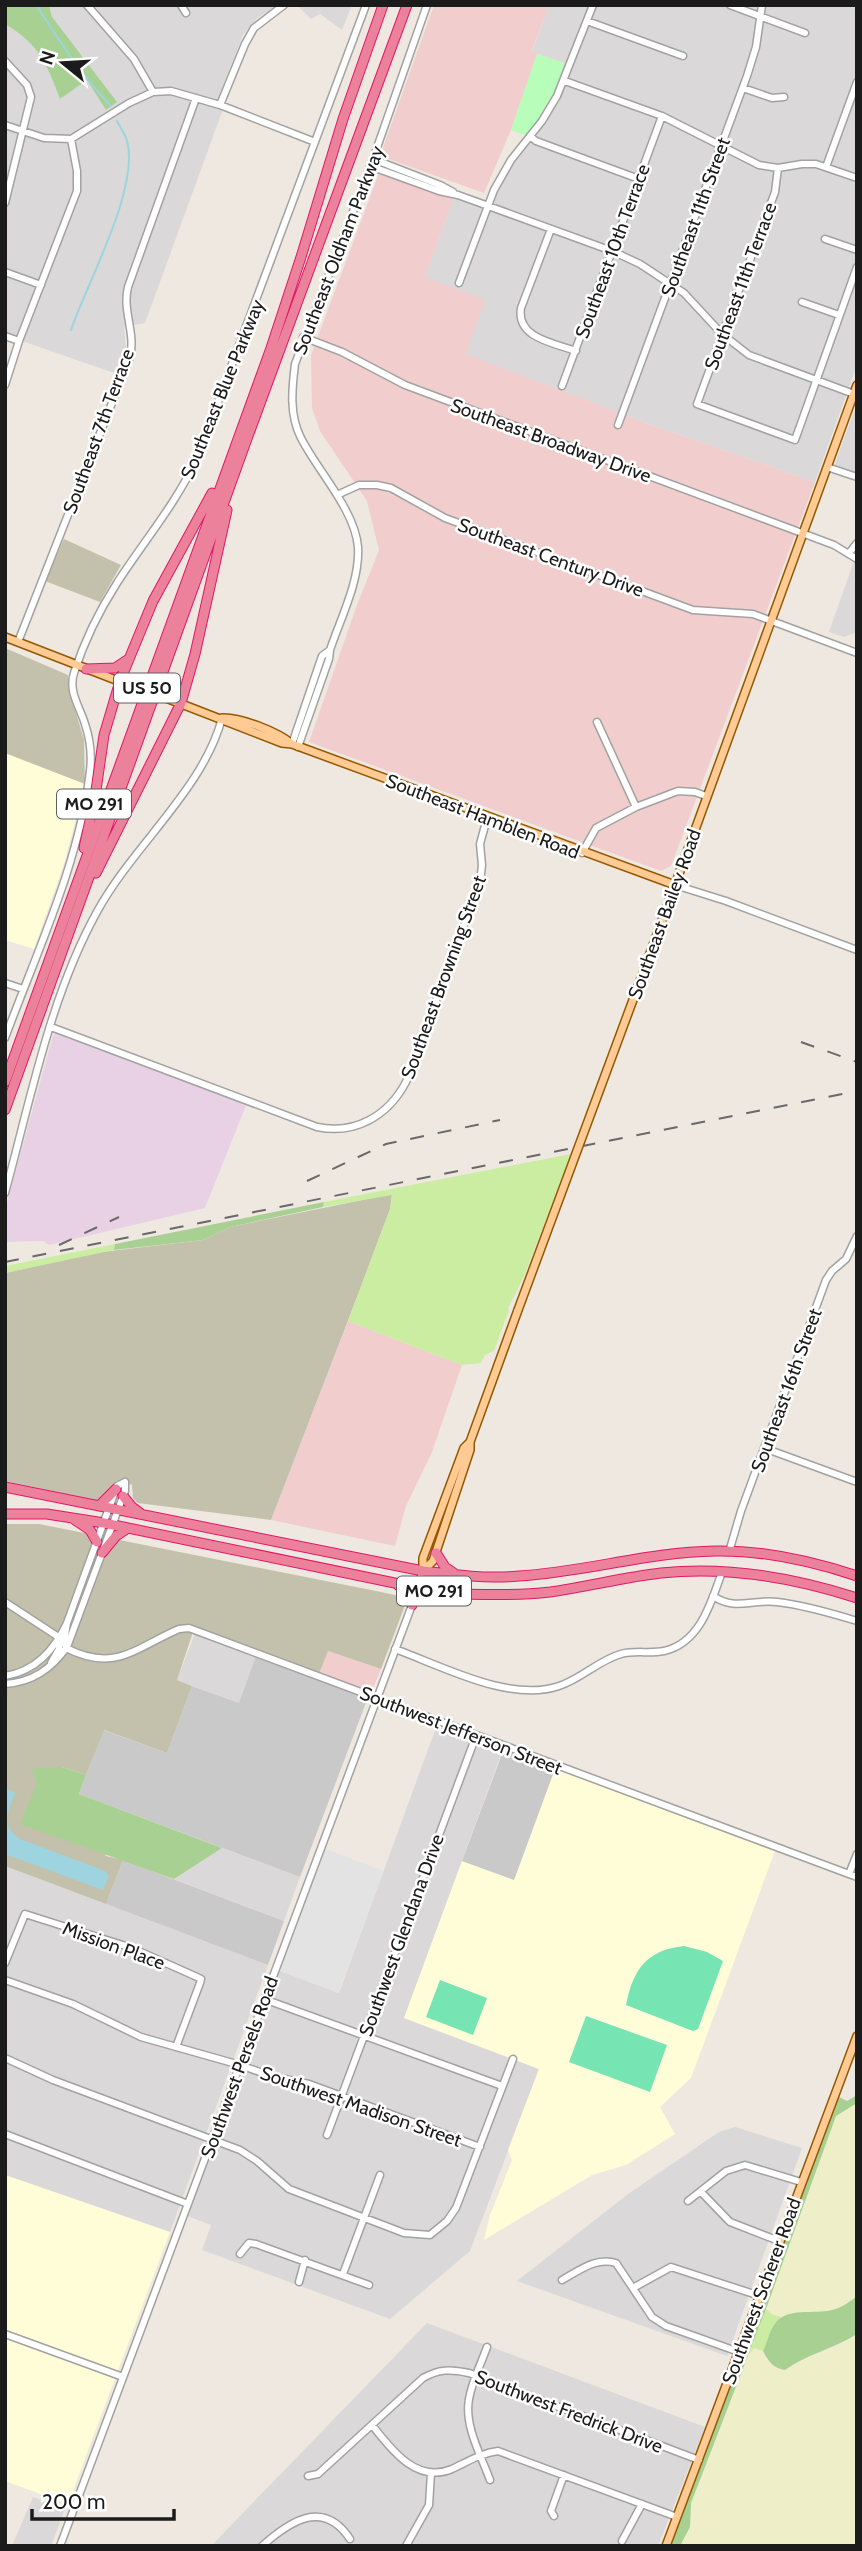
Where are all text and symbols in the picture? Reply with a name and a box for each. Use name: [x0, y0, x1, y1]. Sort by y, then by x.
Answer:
north arrow: [28, 28, 98, 98]
text: N: [34, 48, 60, 68]
street label: Southeast 11th Street: [656, 134, 735, 300]
street label: Southeast Oldham Parkway: [288, 142, 389, 358]
street label: Southeast 10th Terrace: [570, 161, 655, 341]
street label: Southeast 11th Terrace: [699, 199, 782, 373]
street label: Southeast Blue Parkway: [176, 296, 269, 482]
street label: Southeast 7th Terrace: [58, 345, 139, 517]
street label: Southeast Broadway Drive: [447, 393, 654, 488]
street label: Southeast Century Drive: [455, 513, 647, 602]
road number: US 50: [114, 674, 180, 702]
street label: Southeast Hamblen Road: [383, 769, 583, 864]
road number: MO 291: [57, 790, 131, 818]
street label: Southeast Bailey Road: [623, 826, 706, 1002]
street label: Southeast Browning Street: [396, 872, 491, 1082]
street label: Southeast 16th Street: [746, 1305, 827, 1475]
road number: MO 291: [397, 1576, 471, 1606]
street label: Southwest Jefferson Street: [357, 1681, 566, 1780]
street label: Southwest Glendana Drive: [354, 1831, 449, 2040]
street label: Mission Place: [60, 1916, 168, 1975]
street label: Southwest Persels Road: [196, 1973, 283, 2161]
street label: Southwest Madison Street: [257, 2061, 465, 2152]
street label: Southwest Scherer Road: [717, 2195, 806, 2388]
street label: Southwest Fredrick Drive: [472, 2365, 666, 2458]
scale bar: [32, 2478, 173, 2522]
text: 200 m: [42, 2489, 105, 2514]

